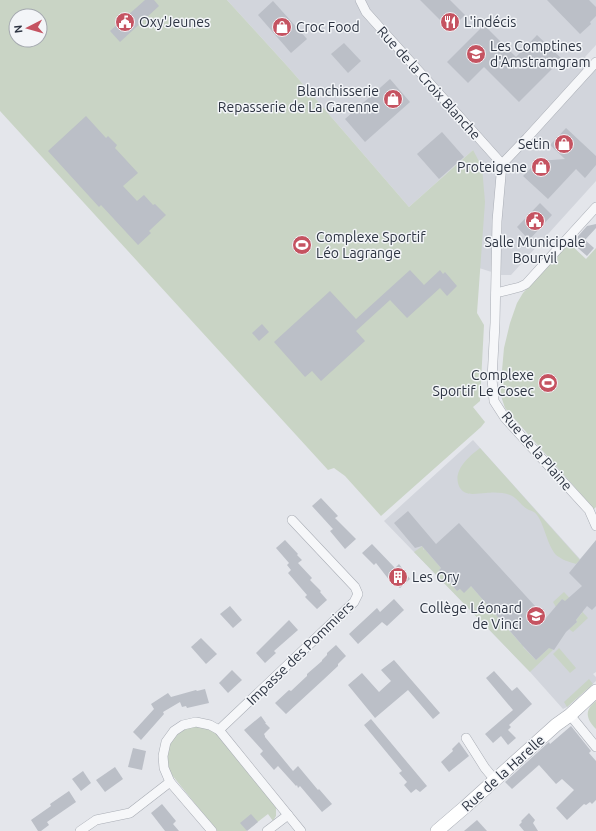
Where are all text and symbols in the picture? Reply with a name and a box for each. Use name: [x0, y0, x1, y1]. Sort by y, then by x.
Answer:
north arrow: [8, 8, 48, 48]
public building icon: Oxy'Jeunes: [114, 11, 136, 33]
restaurant icon: L'indécis: [439, 11, 461, 33]
place label: Oxy'Jeunes: [139, 14, 210, 30]
place label: L'indécis: [464, 14, 516, 30]
shop icon: Croc Food: [271, 16, 293, 38]
place label: Croc Food: [296, 19, 360, 35]
street label: Rue de la Croix Blanche: [374, 23, 484, 143]
text: N: [12, 24, 24, 34]
place label: Les Comptines d'Amstramgram: [490, 38, 591, 70]
school or university icon: Les Comptines d'Amstramgram: [465, 43, 487, 65]
place label: Blanchisserie Repasserie de La Garenne: [218, 83, 379, 115]
shop icon: Blanchisserie Repasserie de La Garenne: [382, 88, 404, 110]
shop icon: Setin: [553, 133, 575, 155]
place label: Setin: [518, 136, 550, 152]
shop icon: Proteigene: [530, 156, 552, 178]
place label: Proteigene: [457, 159, 527, 175]
public building icon: Salle Municipale Bourvil: [524, 210, 546, 232]
place label: Complexe Sportif Léo Lagrange: [316, 229, 426, 261]
sports icon: Complexe Sportif Léo Lagrange: [291, 234, 313, 256]
place label: Salle Municipale Bourvil: [484, 234, 586, 266]
place label: Complexe Sportif Le Cosec: [432, 367, 534, 399]
sports icon: Complexe Sportif Le Cosec: [537, 372, 559, 394]
street label: Rue de la Plaine: [498, 408, 576, 494]
building icon: Les Ory: [387, 566, 409, 588]
place label: Les Ory: [412, 569, 460, 585]
street label: Impasse des Pommiers: [243, 598, 357, 708]
place label: Collège Léonard de Vinci: [419, 600, 522, 632]
school or university icon: Collège Léonard de Vinci: [525, 605, 547, 627]
street label: Rue de la Harelle: [458, 732, 548, 814]

